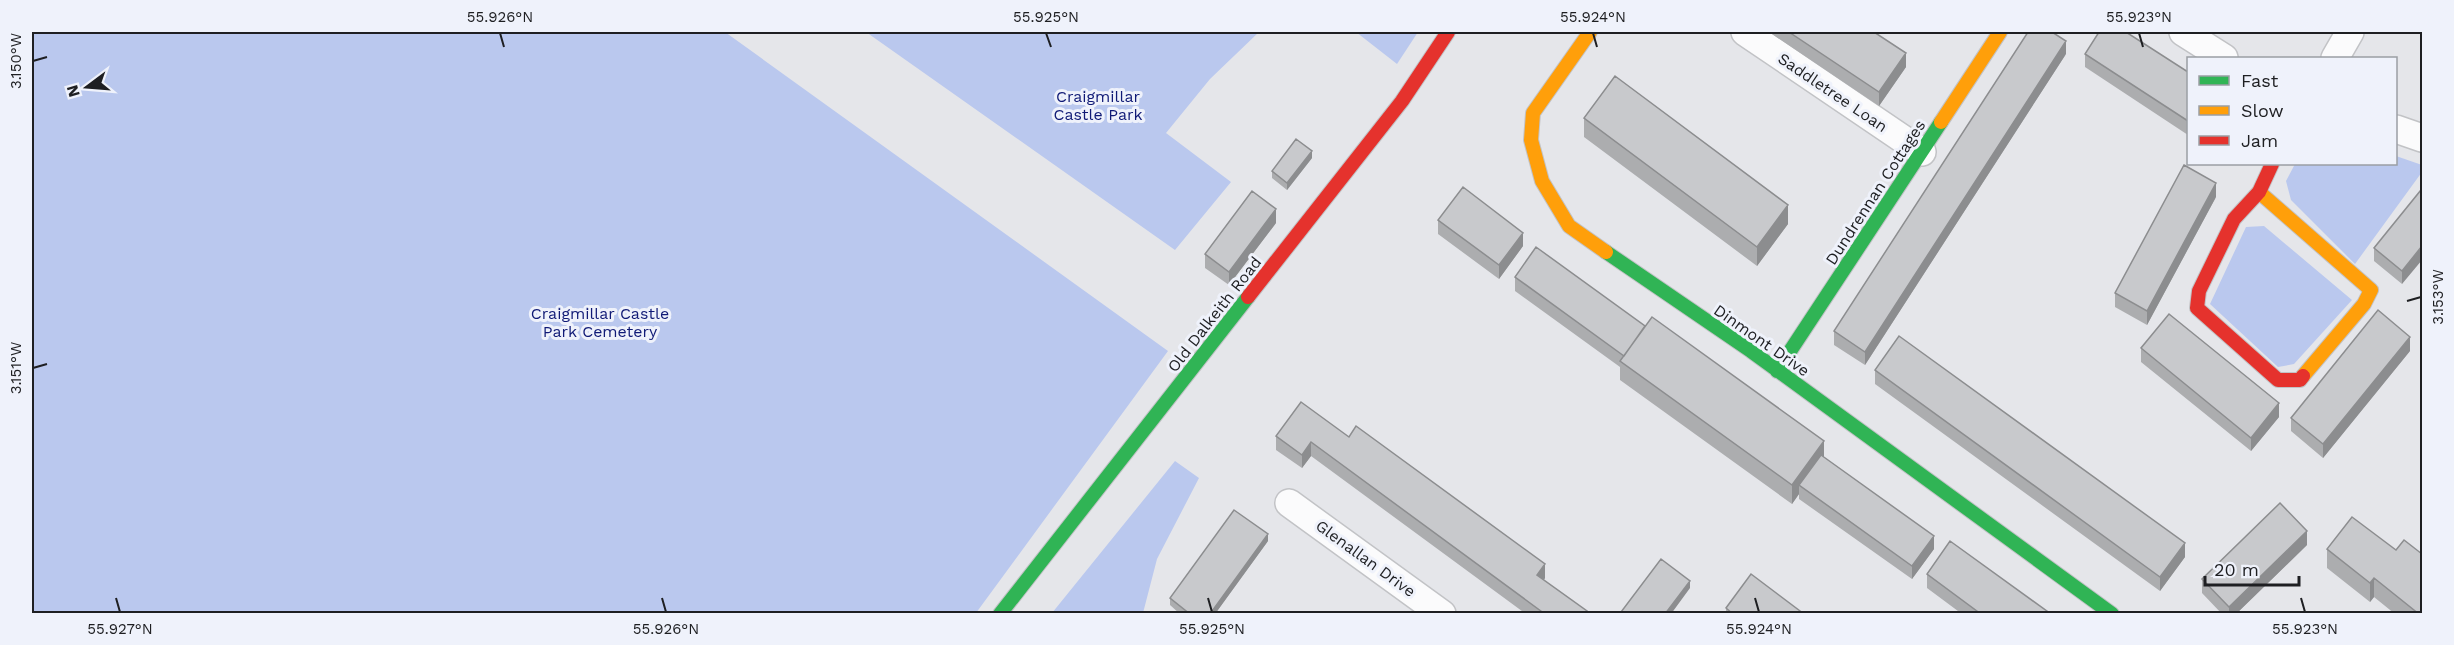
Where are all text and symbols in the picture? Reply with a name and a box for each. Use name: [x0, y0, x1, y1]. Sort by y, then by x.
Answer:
text: 55.926°N: [467, 8, 533, 26]
text: 55.925°N: [1013, 8, 1079, 26]
text: 55.924°N: [1560, 8, 1626, 26]
text: 55.923°N: [2106, 8, 2172, 26]
text: 3.150°W: [7, 33, 25, 89]
street label: Saddletree Loan: [1774, 49, 1891, 136]
north arrow: [57, 57, 117, 117]
legend: [2187, 57, 2397, 165]
text: Fast: [2241, 70, 2279, 91]
text: N: [62, 83, 84, 99]
park label: Craigmillar Castle Park: [1053, 87, 1143, 124]
text: Slow: [2241, 100, 2284, 121]
street label: Dundrennan Cottages: [1821, 116, 1929, 268]
text: Jam: [2241, 130, 2278, 151]
street label: Old Dalkeith Road: [1163, 253, 1265, 376]
text: 3.153°W: [2429, 269, 2447, 325]
street label: Dinmont Drive: [1710, 300, 1813, 380]
park label: Craigmillar Castle Park Cemetery: [531, 304, 669, 341]
text: 3.151°W: [7, 342, 25, 394]
street label: Glenallan Drive: [1312, 516, 1419, 601]
scale bar: [2205, 549, 2300, 587]
text: 20 m: [2214, 559, 2259, 580]
text: 55.927°N: [87, 620, 153, 638]
text: 55.926°N: [633, 620, 699, 638]
text: 55.925°N: [1179, 620, 1245, 638]
text: 55.924°N: [1726, 620, 1792, 638]
text: 55.923°N: [2272, 620, 2338, 638]

